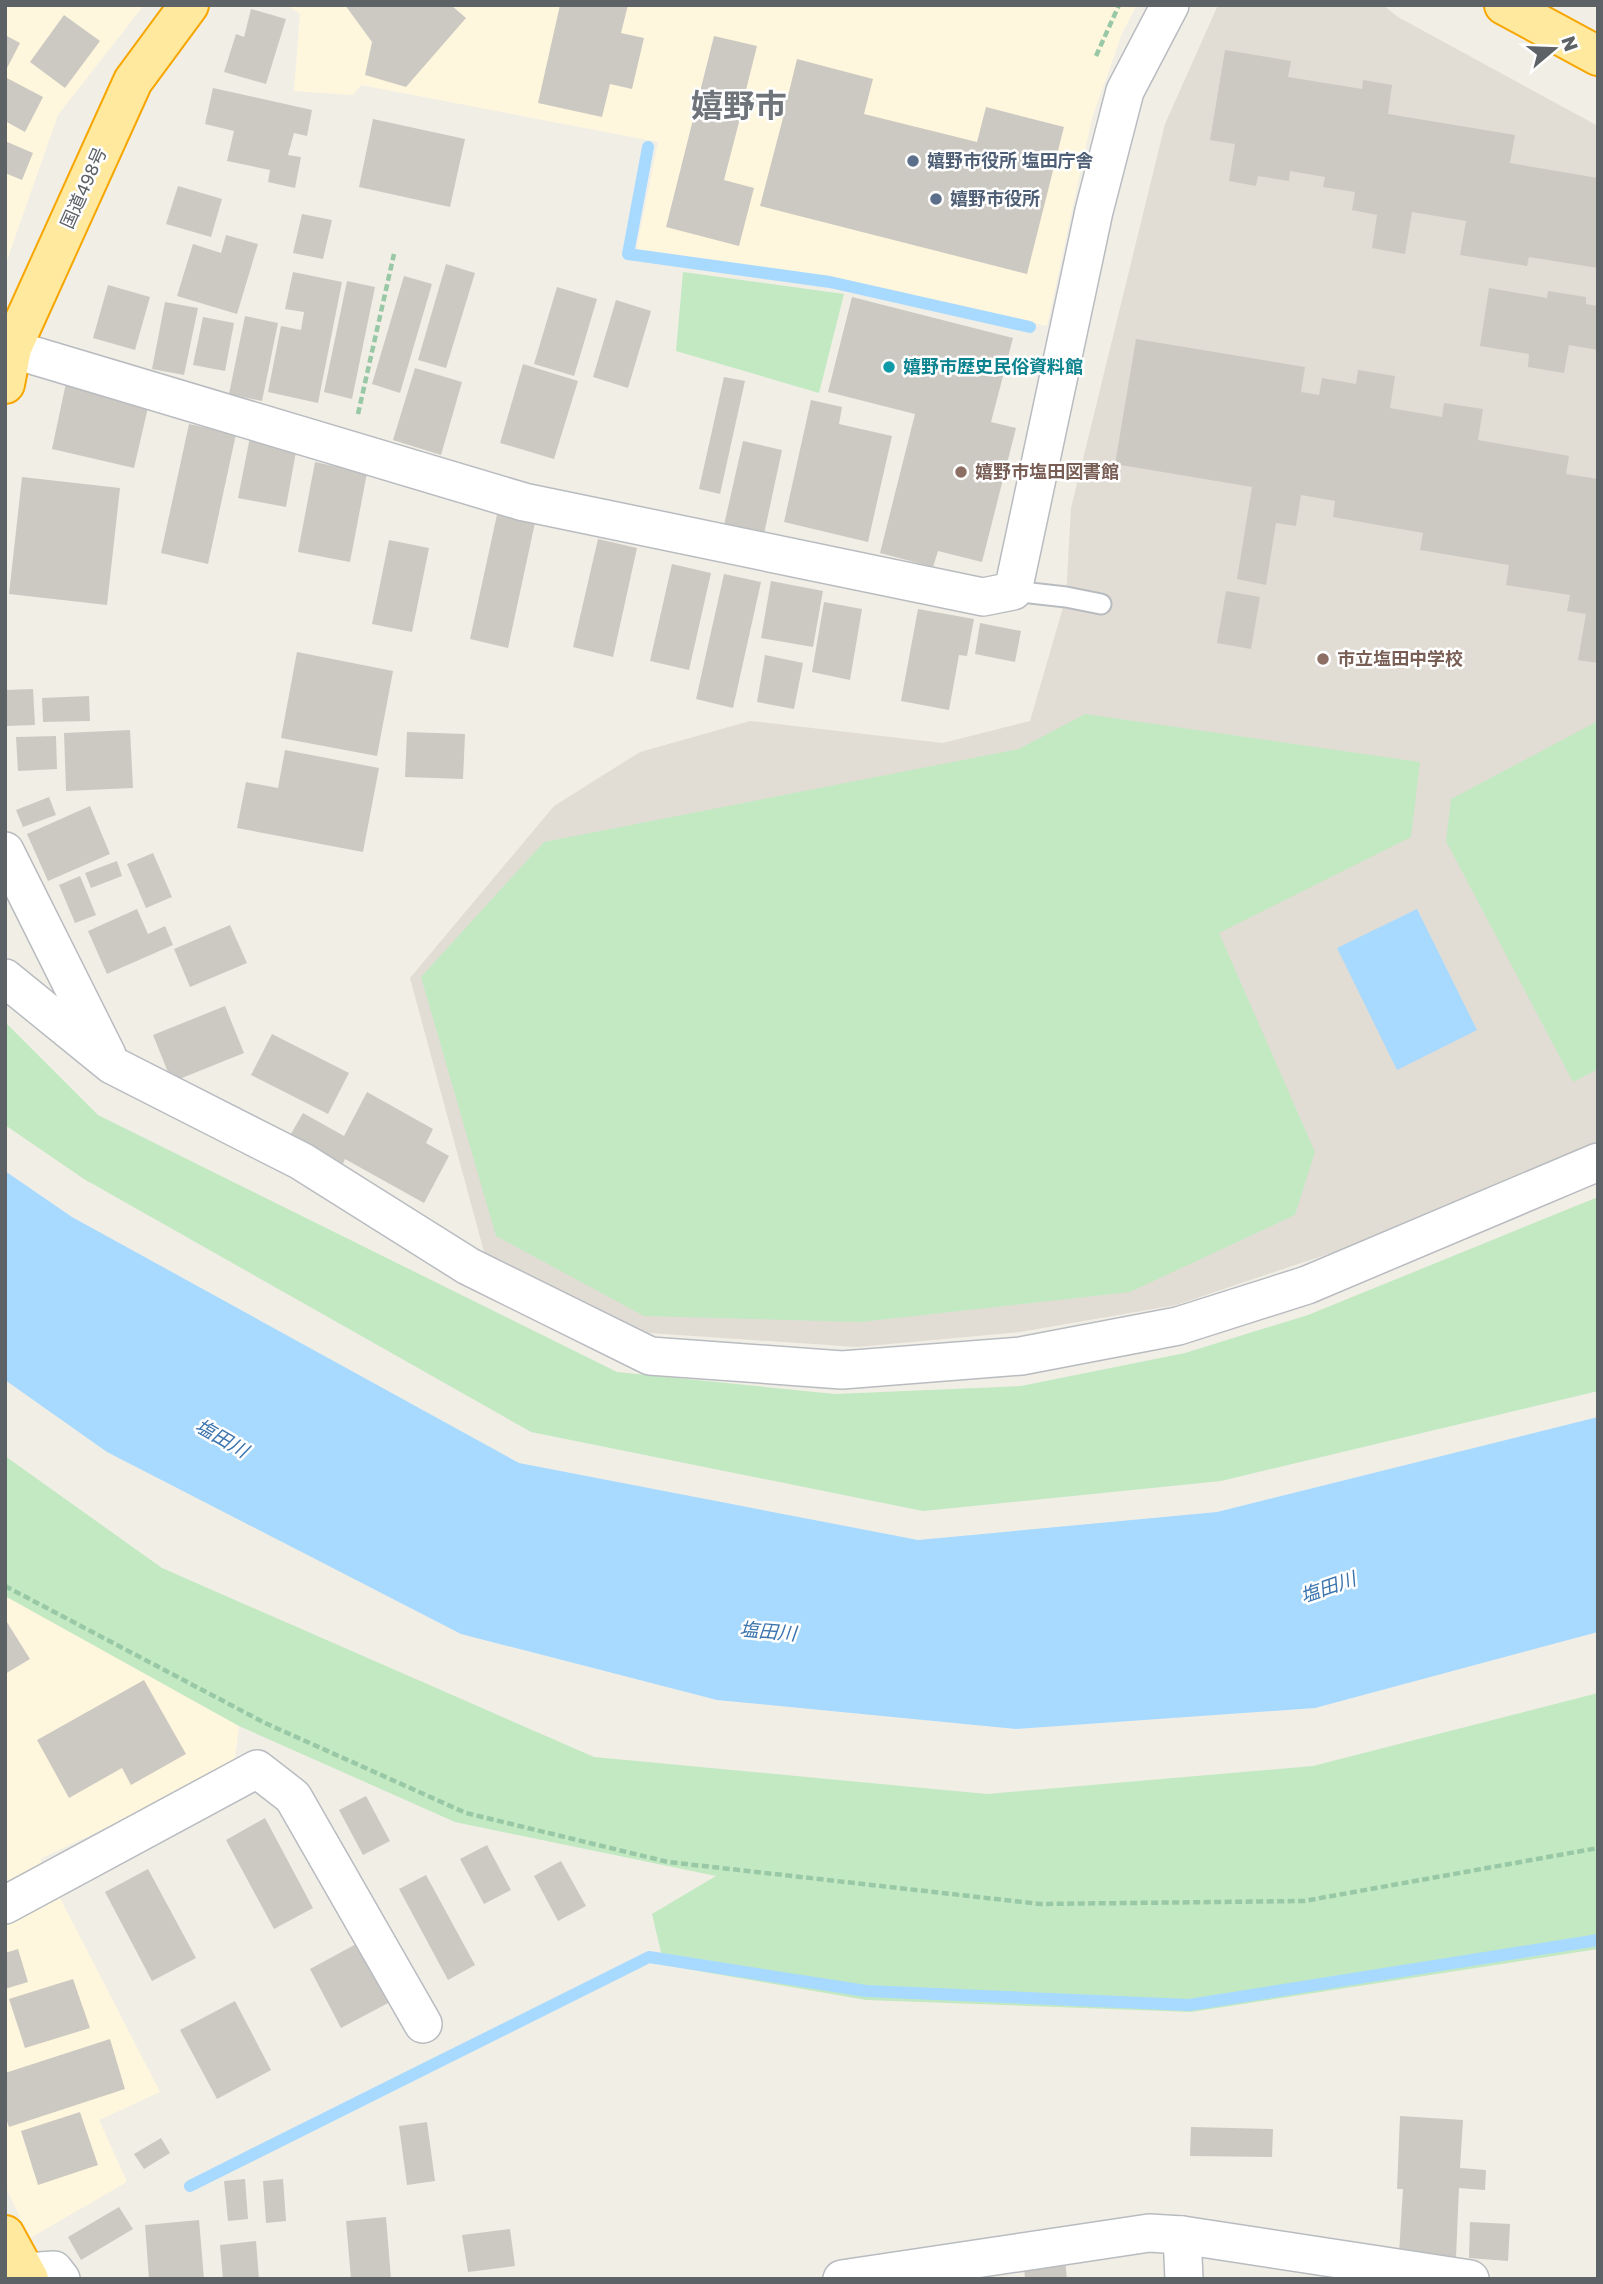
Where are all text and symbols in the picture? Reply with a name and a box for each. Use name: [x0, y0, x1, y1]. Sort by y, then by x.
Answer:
north arrow: [1519, 14, 1589, 84]
text: N: [1557, 33, 1584, 54]
district label: 嬉野市: [691, 86, 787, 124]
street label: 国道498号: [55, 143, 111, 232]
place label: 嬉野市役所 塩田庁舎: [927, 149, 1094, 171]
marker: 嬉野市役所 塩田庁舎: [905, 153, 921, 169]
place label: 嬉野市役所: [950, 187, 1040, 209]
marker: 嬉野市役所: [928, 191, 944, 207]
place label: 嬉野市歴史民俗資料館: [903, 355, 1083, 377]
marker: 嬉野市歴史民俗資料館: [881, 359, 897, 375]
place label: 嬉野市塩田図書館: [975, 460, 1119, 482]
marker: 嬉野市塩田図書館: [953, 464, 969, 480]
place label: 市立塩田中学校: [1337, 647, 1463, 669]
marker: 市立塩田中学校: [1315, 651, 1331, 667]
water label: 塩田川: [192, 1413, 254, 1463]
water label: 塩田川: [1297, 1566, 1360, 1607]
water label: 塩田川: [739, 1617, 799, 1645]

